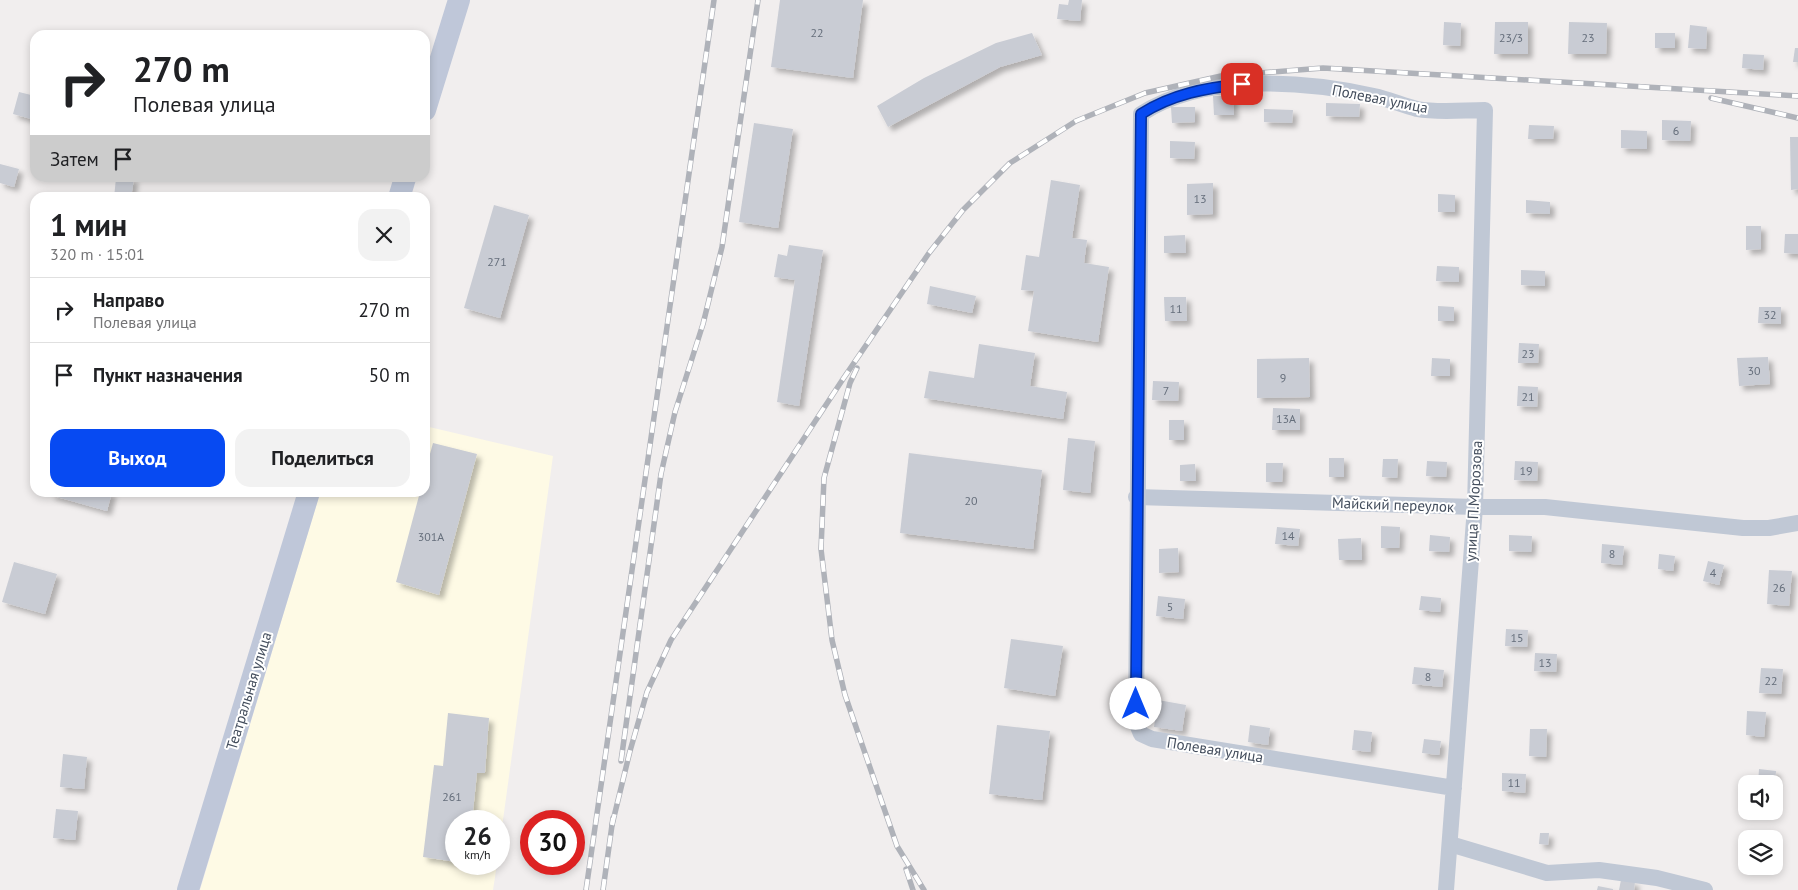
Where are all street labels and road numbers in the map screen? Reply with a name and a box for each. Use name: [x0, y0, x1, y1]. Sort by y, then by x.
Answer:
street label: Полевая улица: [1331, 80, 1430, 117]
street label: улица П.Морозова: [1461, 440, 1486, 562]
street label: Майский переулок: [1331, 493, 1455, 516]
street label: Театральная улица: [222, 630, 275, 752]
street label: Полевая улица: [1166, 733, 1265, 766]

